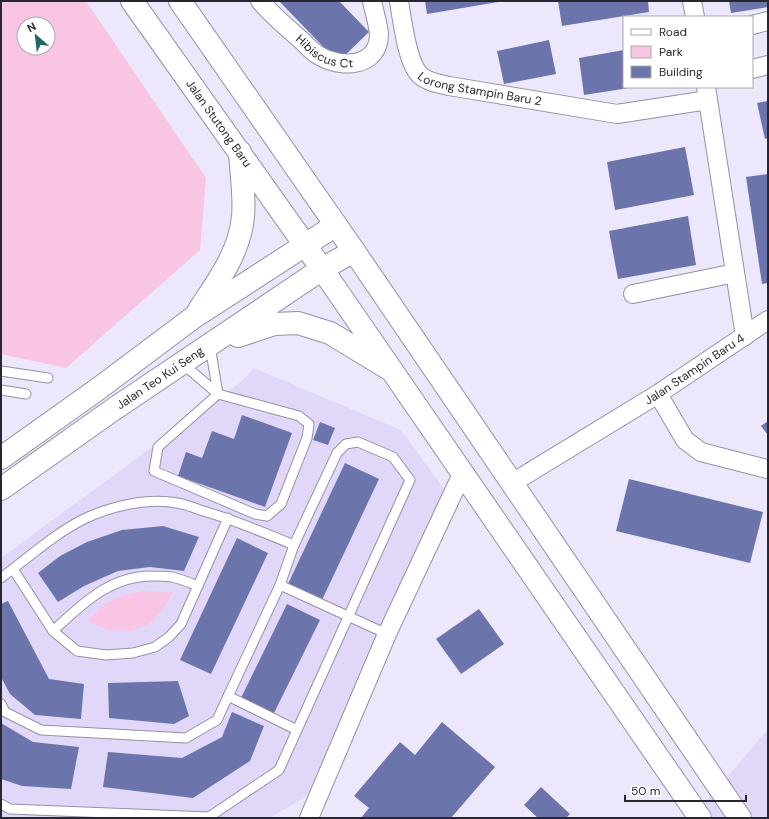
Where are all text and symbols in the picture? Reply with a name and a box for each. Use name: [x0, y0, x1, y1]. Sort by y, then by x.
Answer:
north arrow: [16, 16, 56, 56]
legend: [623, 16, 753, 88]
text: N: [24, 19, 38, 35]
text: Road: [659, 24, 687, 40]
street label: Hibiscus Ct: [292, 31, 354, 72]
text: Park: [659, 44, 683, 60]
text: Building: [659, 64, 703, 80]
street label: Lorong Stampin Baru 2: [414, 68, 543, 109]
street label: Jalan Stutong Baru: [182, 76, 255, 171]
street label: Jalan Stampin Baru 4: [642, 330, 747, 408]
street label: Jalan Teo Kui Seng: [113, 343, 207, 413]
scale bar: [625, 777, 746, 803]
text: 50 m: [631, 783, 660, 799]

